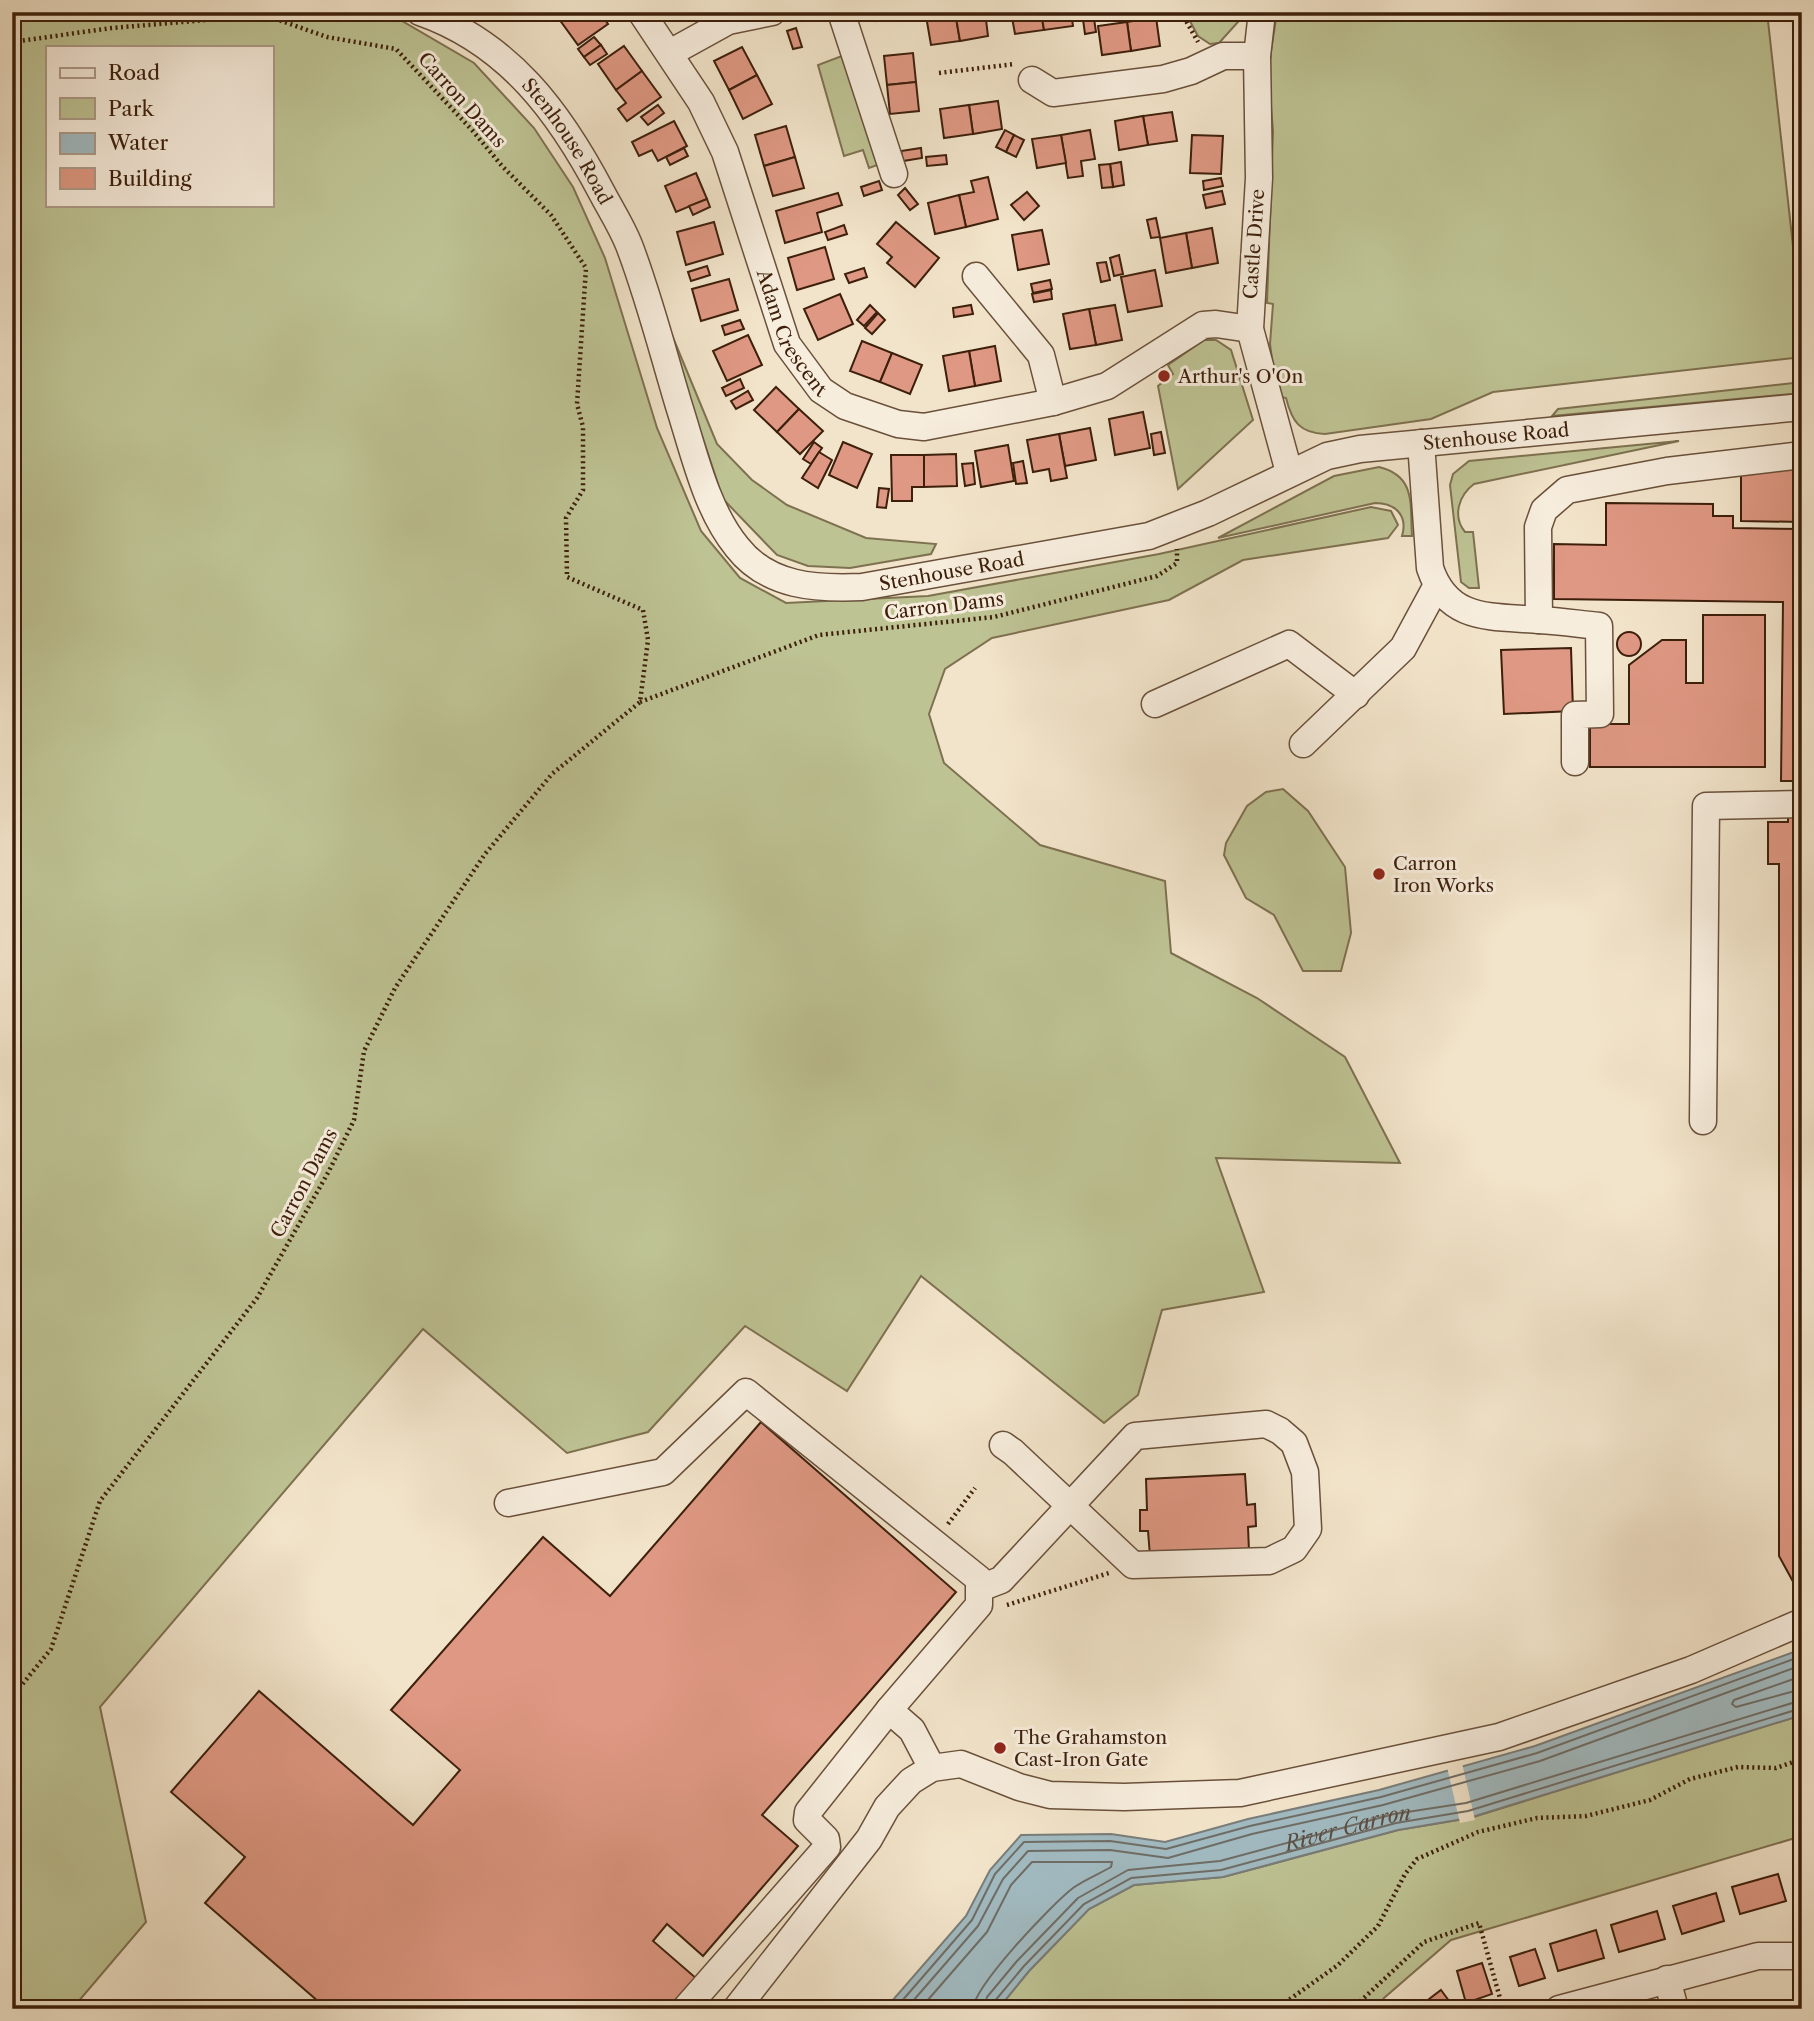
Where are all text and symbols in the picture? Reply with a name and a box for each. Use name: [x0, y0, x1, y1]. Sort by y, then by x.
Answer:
legend: [46, 46, 273, 206]
street label: Carron Dams: [413, 48, 511, 152]
text: Road: [108, 60, 160, 85]
street label: Stenhouse Road: [517, 73, 618, 209]
text: Park: [108, 96, 154, 121]
text: Water: [107, 130, 168, 155]
text: Building: [108, 166, 193, 191]
street label: Castle Drive: [1239, 188, 1269, 300]
street label: Adam Crescent: [752, 265, 831, 402]
place label: Arthur's O'On: [1177, 365, 1303, 388]
marker: Arthur's O'On: [1156, 368, 1172, 384]
street label: Stenhouse Road: [1422, 418, 1571, 454]
street label: Stenhouse Road: [877, 547, 1026, 595]
street label: Carron Dams: [883, 587, 1005, 625]
place label: Carron Iron Works: [1393, 852, 1494, 897]
marker: Carron Iron Works: [1371, 866, 1387, 882]
street label: Carron Dams: [266, 1124, 342, 1242]
place label: The Grahamston Cast-Iron Gate: [1014, 1726, 1167, 1771]
marker: The Grahamston Cast-Iron Gate: [992, 1740, 1008, 1756]
water label: River Carron: [1280, 1799, 1413, 1856]

